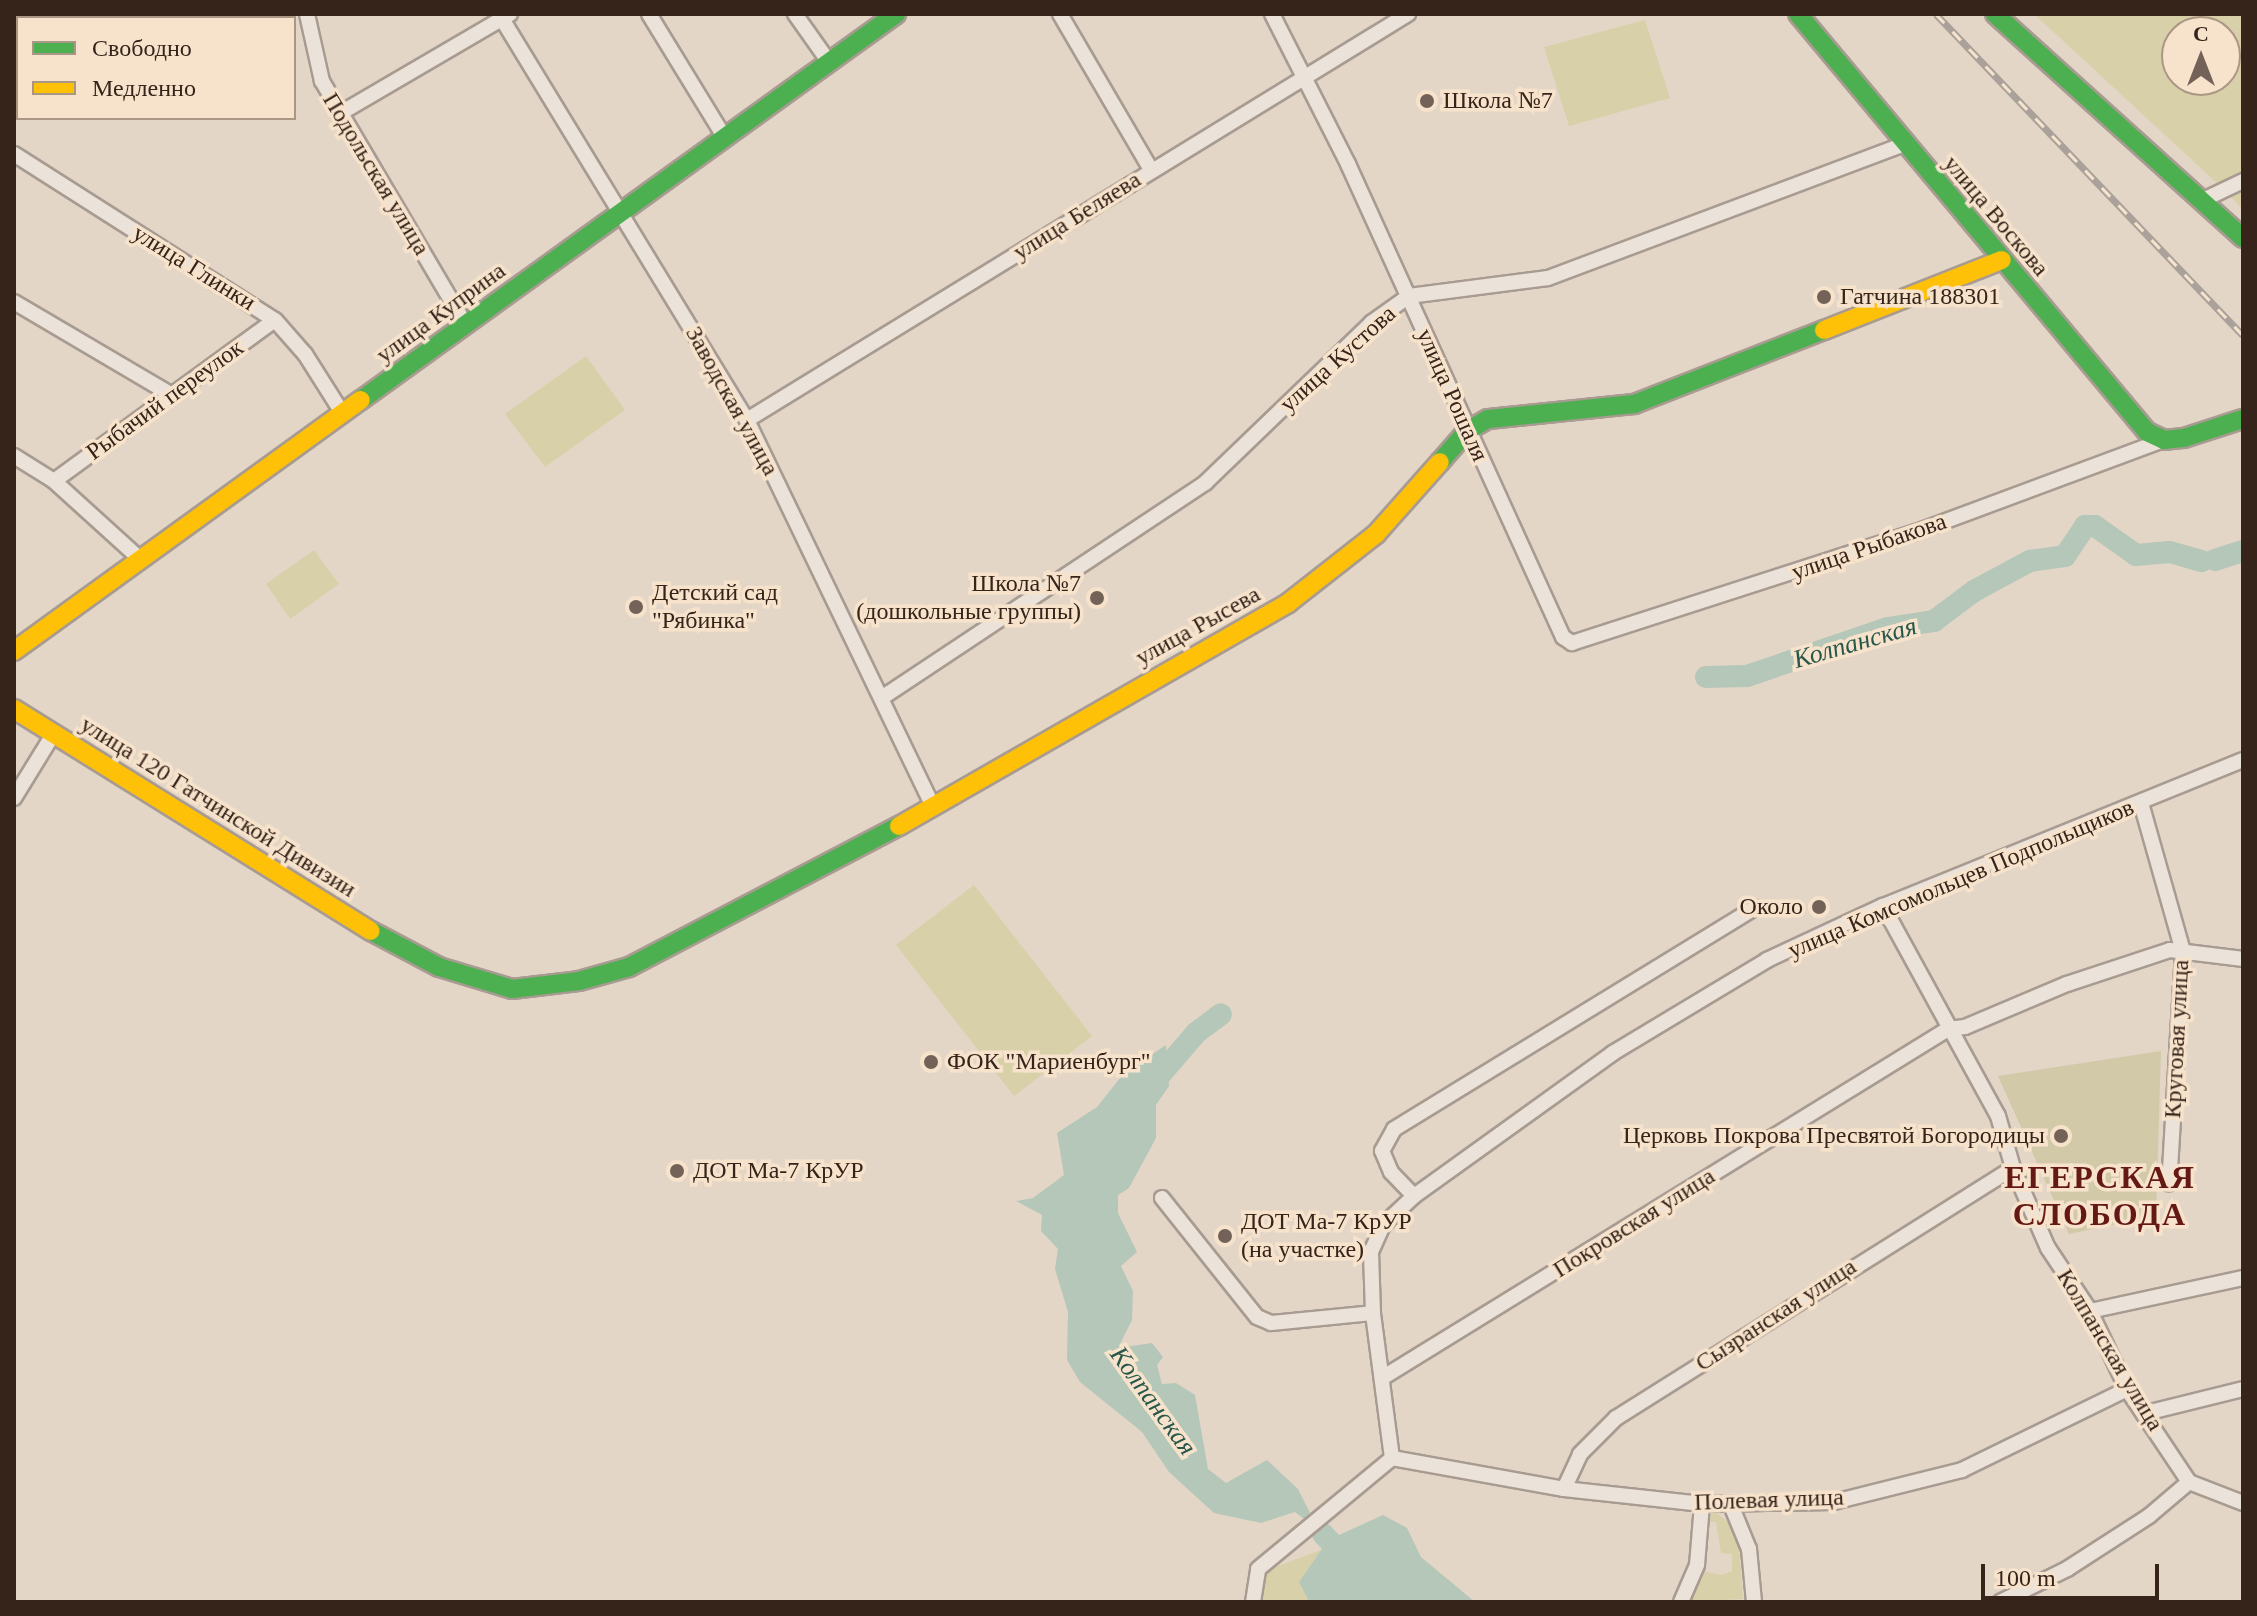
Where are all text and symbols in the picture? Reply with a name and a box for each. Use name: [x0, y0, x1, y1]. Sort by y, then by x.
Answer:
legend: [16, 16, 296, 120]
north arrow: [2161, 16, 2241, 96]
text: С: [2193, 21, 2209, 46]
text: Свободно: [92, 35, 192, 61]
text: Медленно: [92, 75, 196, 101]
place label: Школа №7: [1443, 87, 1553, 115]
street label: Подольская улица: [316, 88, 436, 260]
marker: Школа №7: [1418, 92, 1436, 110]
street label: улица Воскова: [1937, 150, 2055, 282]
street label: улица Беляева: [1008, 165, 1146, 267]
street label: улица Глинки: [127, 219, 261, 317]
street label: улица Куприна: [371, 256, 511, 370]
place label: Гатчина 188301: [1840, 283, 2000, 311]
marker: Гатчина 188301: [1815, 288, 1833, 306]
street label: улица Кустова: [1274, 299, 1402, 419]
street label: Заводская улица: [679, 321, 785, 481]
street label: улица Рошаля: [1410, 324, 1494, 466]
street label: Рыбачий переулок: [81, 333, 249, 467]
street label: улица Рыбакова: [1788, 507, 1950, 587]
place label: Школа №7 (дошкольные группы): [856, 570, 1081, 626]
place label: Детский сад "Рябинка": [652, 579, 778, 635]
street label: улица Рысева: [1131, 580, 1265, 672]
marker: Школа №7 (дошкольные группы): [1088, 589, 1106, 607]
marker: Детский сад "Рябинка": [627, 598, 645, 616]
water label: Колпанская: [1790, 611, 1920, 675]
street label: улица 120 Гатчинской Дивизии: [75, 710, 361, 904]
street label: улица Комсомольцев Подпольщиков: [1784, 793, 2138, 965]
place label: Около: [1740, 893, 1803, 921]
marker: Около: [1810, 898, 1828, 916]
street label: Круговая улица: [2158, 959, 2196, 1119]
place label: ФОК "Мариенбург": [947, 1048, 1151, 1076]
marker: ФОК "Мариенбург": [922, 1053, 940, 1071]
place label: Церковь Покрова Пресвятой Богородицы: [1623, 1122, 2045, 1150]
marker: Церковь Покрова Пресвятой Богородицы: [2052, 1127, 2070, 1145]
place label: ДОТ Ма-7 КрУР: [693, 1157, 864, 1185]
district label: ЕГЕРСКАЯ СЛОБОДА: [2004, 1159, 2196, 1234]
marker: ДОТ Ма-7 КрУР: [668, 1162, 686, 1180]
street label: Покровская улица: [1548, 1162, 1720, 1284]
place label: ДОТ Ма-7 КрУР (на участке): [1241, 1208, 1412, 1264]
marker: ДОТ Ма-7 КрУР (на участке): [1216, 1227, 1234, 1245]
street label: Сызранская улица: [1690, 1252, 1862, 1378]
street label: Колпанская улица: [2050, 1264, 2170, 1436]
water label: Колпанская: [1103, 1340, 1203, 1462]
street label: Полевая улица: [1694, 1483, 1844, 1517]
scale bar: [1985, 1548, 2163, 1598]
text: 100 m: [1995, 1565, 2056, 1591]

